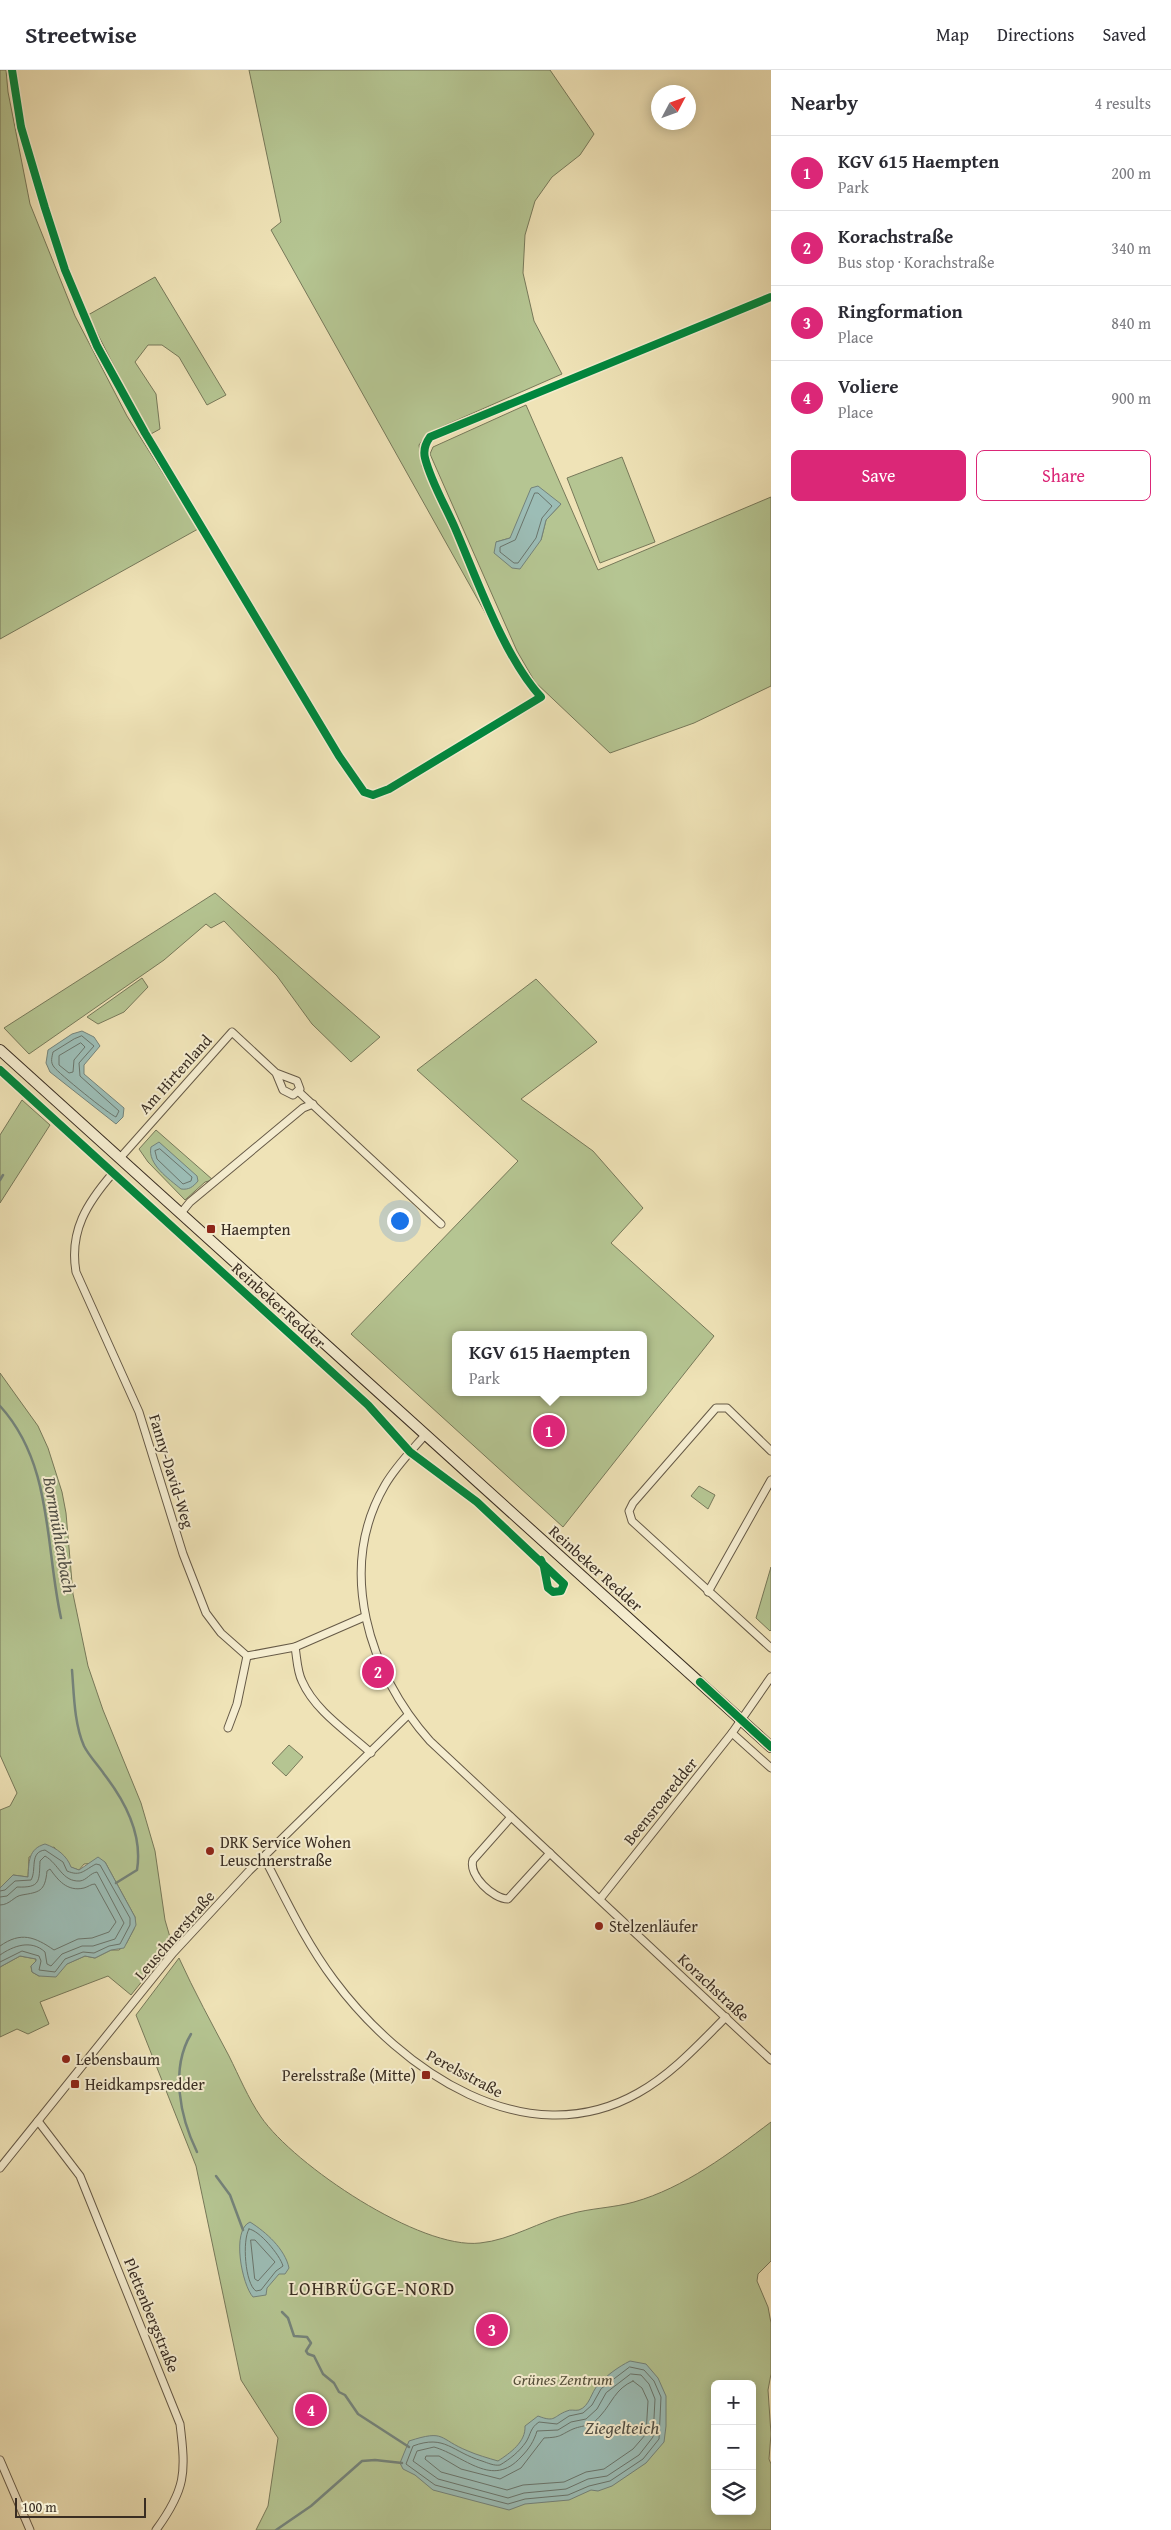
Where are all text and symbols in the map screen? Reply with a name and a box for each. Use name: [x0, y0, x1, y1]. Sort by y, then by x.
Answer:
text: Streetwise: [25, 17, 137, 52]
text: Map: [936, 21, 969, 48]
text: Directions: [997, 21, 1074, 48]
text: Saved: [1102, 21, 1146, 48]
north arrow: [651, 85, 696, 130]
text: Nearby: [791, 87, 858, 118]
text: 4 results: [1094, 91, 1151, 115]
text: KGV 615 Haempten: [838, 147, 999, 175]
text: 1: [803, 161, 811, 185]
text: 200 m: [1111, 161, 1151, 185]
text: Park: [838, 175, 869, 199]
text: Korachstraße: [838, 222, 953, 250]
text: 2: [803, 236, 811, 260]
text: 340 m: [1111, 236, 1151, 260]
text: Bus stop · Korachstraße: [838, 250, 994, 274]
text: Ringformation: [838, 297, 963, 325]
text: 3: [803, 311, 811, 335]
text: 840 m: [1111, 311, 1151, 335]
text: Place: [838, 325, 873, 349]
text: Voliere: [838, 372, 899, 400]
text: 4: [803, 386, 811, 410]
text: 900 m: [1111, 386, 1151, 410]
text: Place: [838, 400, 873, 424]
button: Save: [791, 450, 966, 501]
button: Share: [976, 450, 1151, 501]
street label: Am Hirtenland: [133, 1029, 218, 1119]
your location: [387, 1208, 413, 1234]
place label: Haempten: [221, 1217, 291, 1241]
marker: Haempten: [205, 1223, 217, 1235]
street label: Reinbeker Redder: [227, 1256, 332, 1354]
popup: [452, 1331, 647, 1396]
text: KGV 615 Haempten: [469, 1338, 630, 1366]
text: Park: [469, 1366, 500, 1390]
street label: Fanny-David-Weg: [143, 1411, 201, 1531]
pin: 1: [533, 1412, 565, 1450]
water label: Bornmühlenbach: [36, 1474, 84, 1595]
street label: Reinbeker Redder: [544, 1519, 649, 1617]
pin: 2: [362, 1653, 394, 1691]
street label: Beensroaredder: [617, 1752, 703, 1850]
place label: DRK Service Wohen Leuschnerstraße: [220, 1830, 351, 1872]
marker: DRK Service Wohen Leuschnerstraße: [204, 1845, 216, 1857]
street label: Leuschnerstraße: [128, 1885, 220, 1985]
place label: Stelzenläufer: [609, 1914, 698, 1938]
marker: Stelzenläufer: [593, 1920, 605, 1932]
street label: Korachstraße: [673, 1947, 755, 2027]
street label: Perelsstraße: [422, 2043, 508, 2103]
place label: Lebensbaum: [76, 2047, 160, 2071]
marker: Lebensbaum: [60, 2053, 72, 2065]
place label: Perelsstraße (Mitte): [282, 2063, 416, 2087]
marker: Perelsstraße (Mitte): [420, 2069, 432, 2081]
place label: Heidkampsredder: [85, 2072, 205, 2096]
marker: Heidkampsredder: [69, 2078, 81, 2090]
street label: Plettenbergstraße: [118, 2254, 186, 2376]
district label: LOHBRÜGGE-NORD: [289, 2274, 455, 2302]
pin: 3: [476, 2311, 508, 2349]
park label: Grünes Zentrum: [513, 2367, 613, 2391]
map controls: [711, 2380, 756, 2515]
button: +: [711, 2380, 756, 2425]
pin: 4: [295, 2391, 327, 2429]
water label: Ziegelteich: [585, 2414, 659, 2441]
button: −: [711, 2425, 756, 2470]
button: layers: [711, 2470, 756, 2515]
scale bar: [15, 2495, 146, 2518]
text: 100 m: [22, 2497, 57, 2517]

